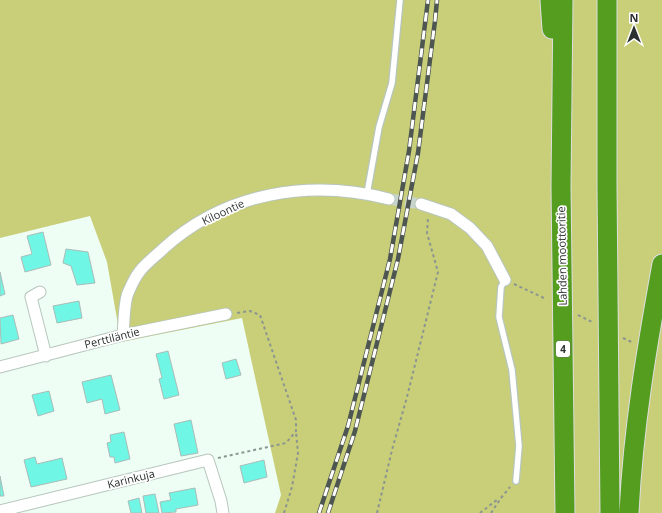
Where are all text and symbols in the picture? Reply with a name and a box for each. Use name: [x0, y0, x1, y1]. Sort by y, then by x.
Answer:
north arrow: [614, 8, 654, 48]
text: N: [630, 10, 638, 25]
street label: Kiloontie: [199, 195, 246, 228]
street label: Lahden moottoritie: [553, 206, 570, 306]
street label: Perttiläntie: [83, 323, 141, 352]
road number: 4: [556, 341, 570, 357]
street label: Karinkuja: [106, 465, 156, 492]

